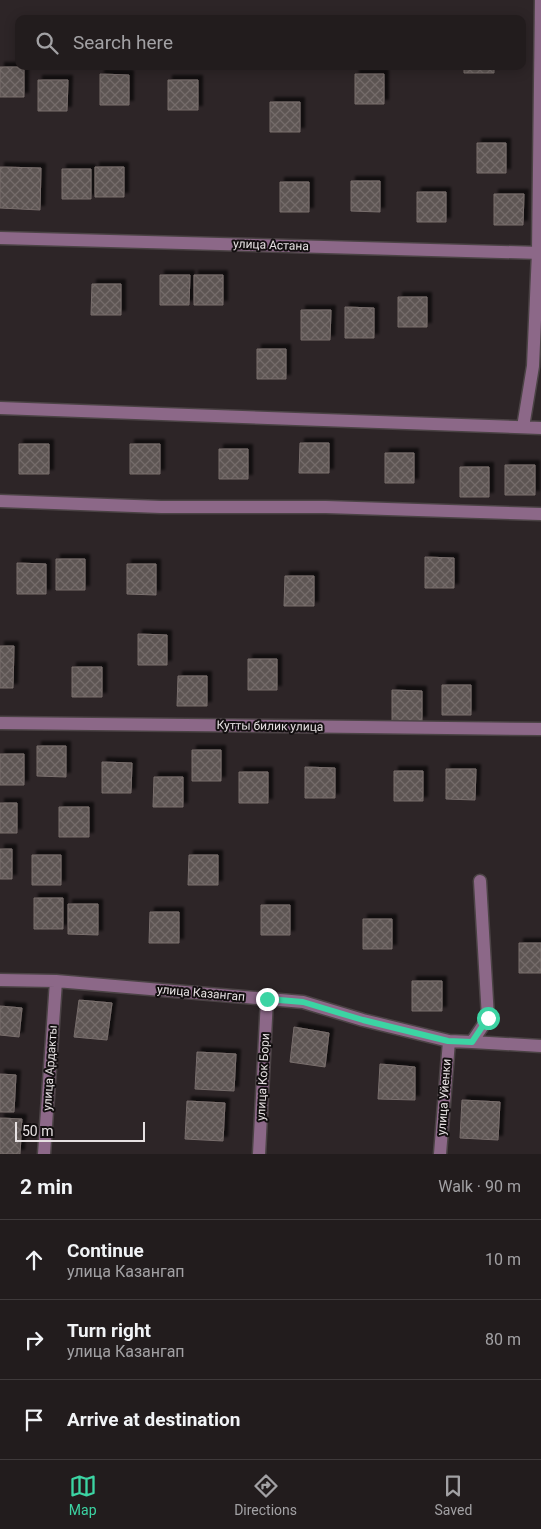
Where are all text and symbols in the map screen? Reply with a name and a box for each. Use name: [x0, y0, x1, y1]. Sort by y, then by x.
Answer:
search box: [15, 15, 526, 70]
icon: search: [33, 29, 61, 57]
text: Search here: [73, 31, 173, 54]
street label: улица Астана: [233, 237, 309, 253]
street label: Кутты билик улица: [217, 718, 323, 734]
street label: улица Казангап: [156, 982, 246, 1004]
route end: [256, 988, 279, 1011]
route start: [477, 1007, 500, 1030]
street label: улица Ардакты: [40, 1025, 60, 1111]
street label: улица Кок Бори: [254, 1033, 272, 1121]
street label: улица Уйенки: [434, 1058, 454, 1136]
scale bar: [15, 1119, 145, 1142]
text: 50 m: [22, 1123, 54, 1139]
text: 2 min: [20, 1175, 73, 1199]
text: Walk · 90 m: [438, 1177, 521, 1196]
text: Continue: [67, 1239, 144, 1262]
icon: ahead: [20, 1246, 48, 1274]
text: 10 m: [485, 1250, 521, 1269]
text: улица Казангап: [67, 1262, 185, 1281]
text: Turn right: [67, 1319, 151, 1342]
icon: right: [20, 1326, 48, 1354]
text: 80 m: [485, 1330, 521, 1349]
text: улица Казангап: [67, 1342, 185, 1361]
icon: arrive: [20, 1406, 48, 1434]
text: Arrive at destination: [67, 1408, 240, 1431]
tab: Map: [69, 1472, 97, 1518]
tab: Directions: [234, 1472, 297, 1518]
tab: Saved: [434, 1472, 472, 1518]

